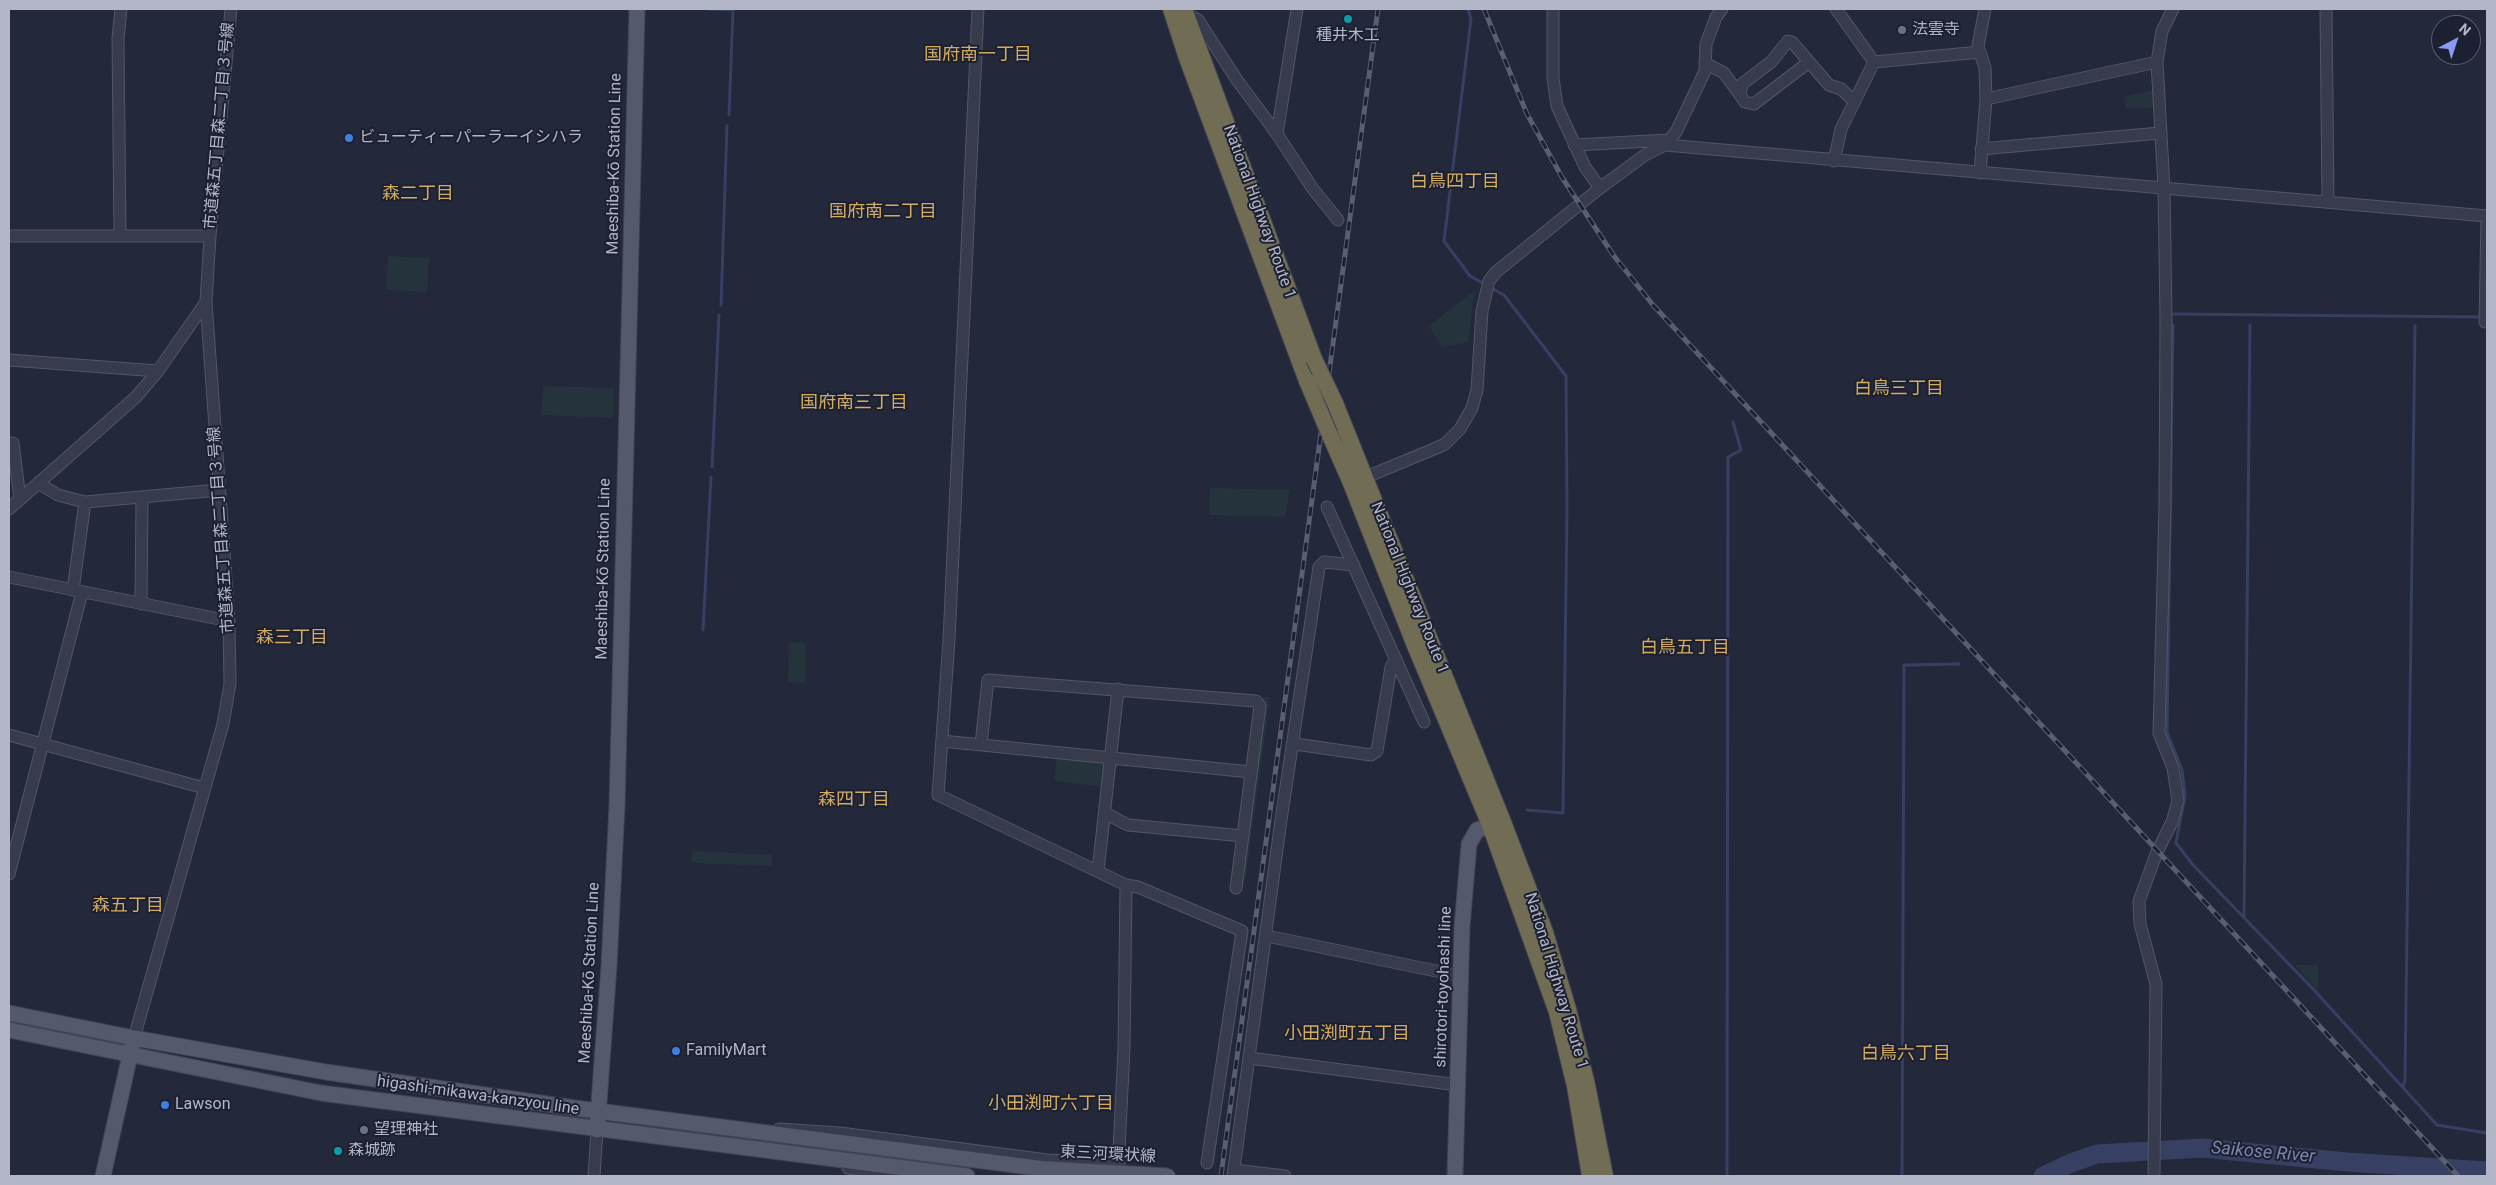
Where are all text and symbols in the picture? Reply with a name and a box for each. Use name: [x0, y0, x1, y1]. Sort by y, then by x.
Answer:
marker: 種井木工: [1342, 13, 1354, 25]
north arrow: [2431, 15, 2481, 65]
place label: 法雲寺: [1912, 20, 1960, 40]
text: N: [2456, 20, 2474, 39]
street label: 市道森五丁目森二丁目３号線: [201, 22, 239, 230]
marker: 法雲寺: [1896, 24, 1908, 36]
place label: 種井木工: [1316, 26, 1380, 46]
district label: 国府南一丁目: [924, 44, 1032, 66]
street label: Maeshiba-Kō Station Line: [604, 73, 626, 255]
street label: National Highway Route 1: [1219, 122, 1299, 302]
place label: ビューティーパーラーイシハラ: [359, 128, 583, 148]
marker: ビューティーパーラーイシハラ: [343, 132, 355, 144]
district label: 白鳥四丁目: [1410, 171, 1500, 193]
district label: 森二丁目: [382, 183, 454, 205]
district label: 国府南二丁目: [829, 201, 937, 223]
district label: 白鳥三丁目: [1854, 378, 1944, 400]
district label: 国府南三丁目: [800, 392, 908, 414]
street label: 市道森五丁目森二丁目３号線: [205, 426, 239, 634]
street label: Maeshiba-Kō Station Line: [593, 478, 615, 660]
street label: National Highway Route 1: [1366, 499, 1452, 677]
district label: 森三丁目: [256, 627, 328, 649]
district label: 白鳥五丁目: [1640, 637, 1730, 659]
district label: 森四丁目: [818, 789, 890, 811]
street label: Maeshiba-Kō Station Line: [576, 882, 604, 1064]
street label: National Highway Route 1: [1520, 890, 1592, 1072]
district label: 森五丁目: [92, 895, 164, 917]
street label: shirotori-toyohashi line: [1432, 906, 1456, 1068]
district label: 小田渕町五丁目: [1284, 1023, 1410, 1045]
place label: FamilyMart: [686, 1041, 766, 1061]
district label: 白鳥六丁目: [1861, 1043, 1951, 1065]
marker: FamilyMart: [670, 1045, 682, 1057]
street label: higashi-mikawa-kanzyou line: [376, 1072, 580, 1120]
district label: 小田渕町六丁目: [988, 1093, 1114, 1115]
place label: Lawson: [175, 1095, 231, 1115]
marker: Lawson: [159, 1099, 171, 1111]
place label: 望理神社: [374, 1120, 438, 1140]
marker: 望理神社: [358, 1124, 370, 1136]
water label: Saikose River: [2210, 1138, 2316, 1168]
place label: 森城跡: [348, 1141, 396, 1161]
street label: 東三河環状線: [1060, 1143, 1156, 1167]
marker: 森城跡: [332, 1145, 344, 1157]

